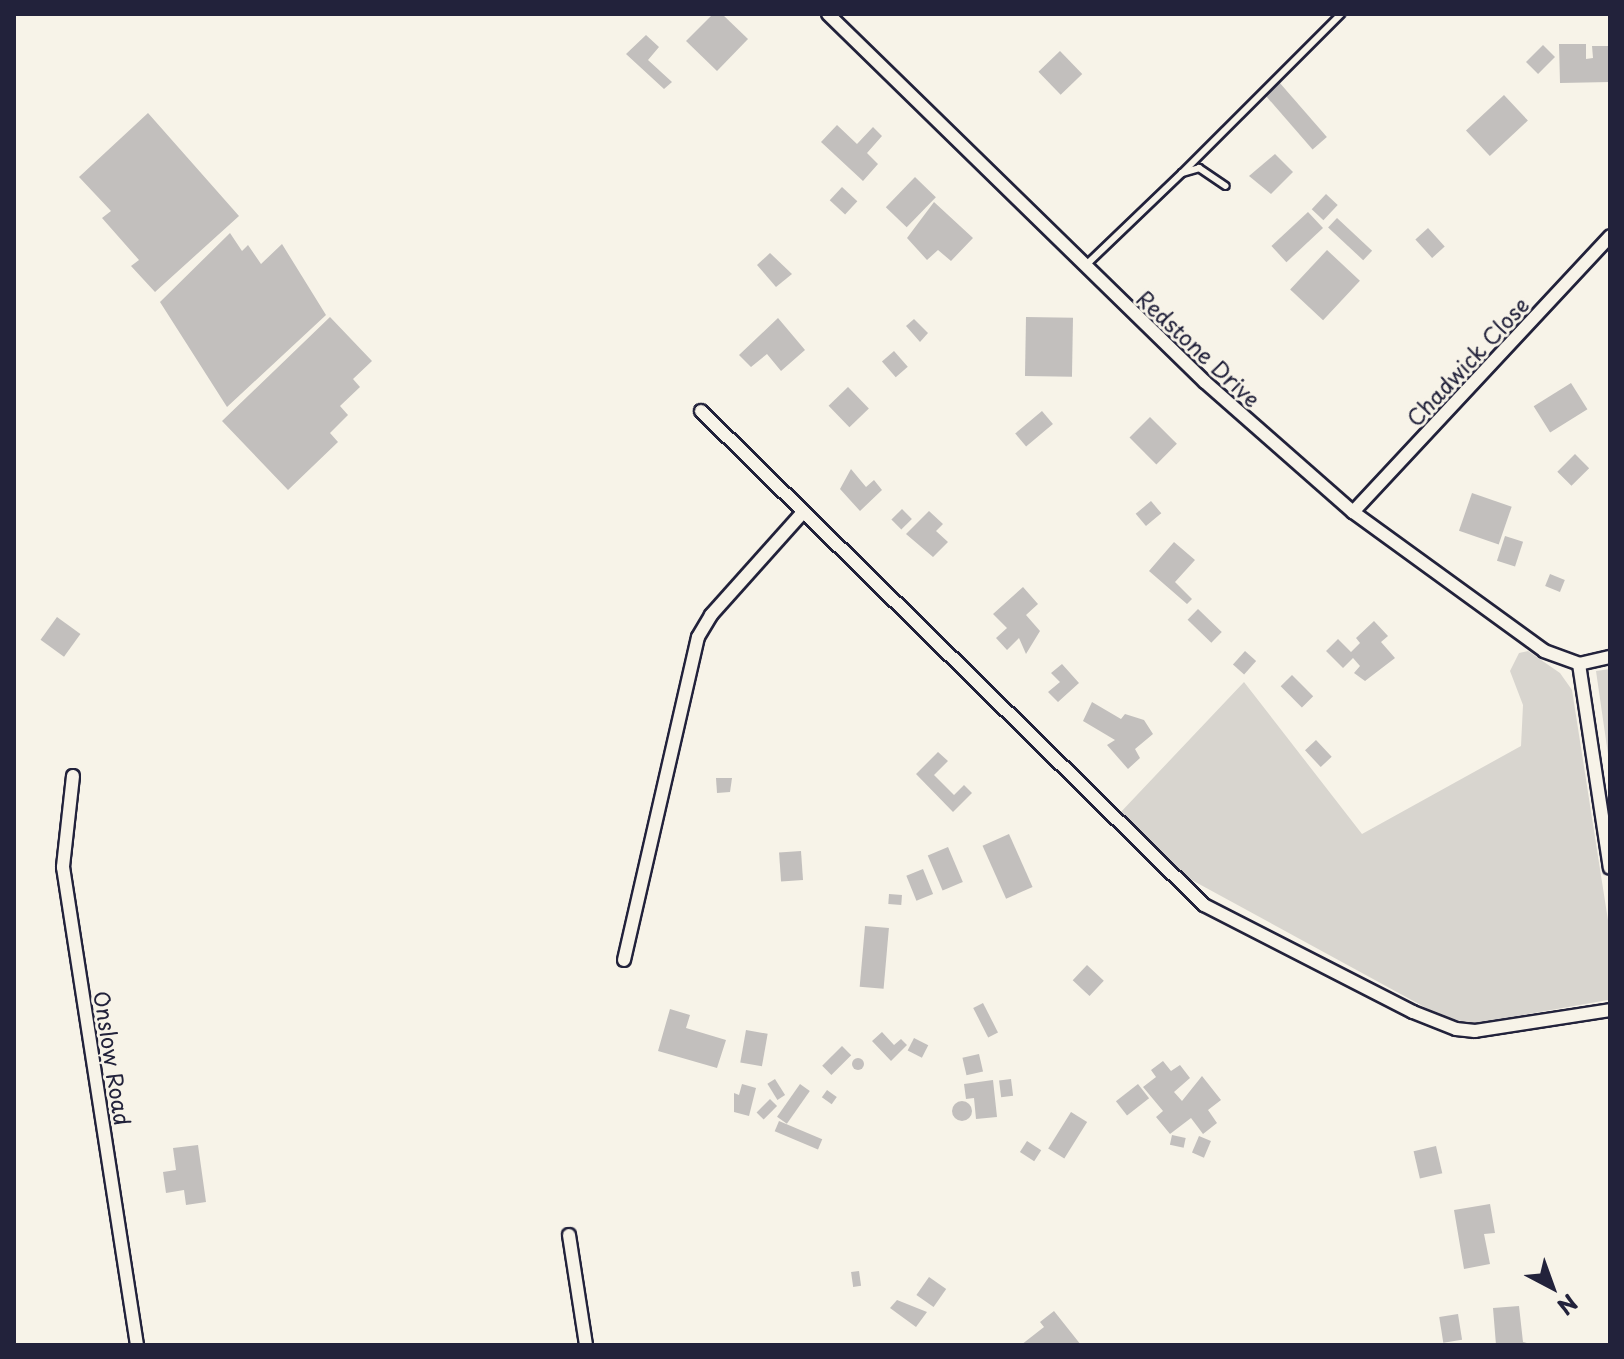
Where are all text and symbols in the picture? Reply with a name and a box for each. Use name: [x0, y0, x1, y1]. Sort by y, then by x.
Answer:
street label: Redstone Drive: [1132, 284, 1266, 412]
street label: Chadwick Close: [1400, 291, 1534, 431]
street label: Onslow Road: [89, 989, 137, 1127]
north arrow: [1512, 1247, 1592, 1327]
text: N: [1551, 1287, 1585, 1324]

